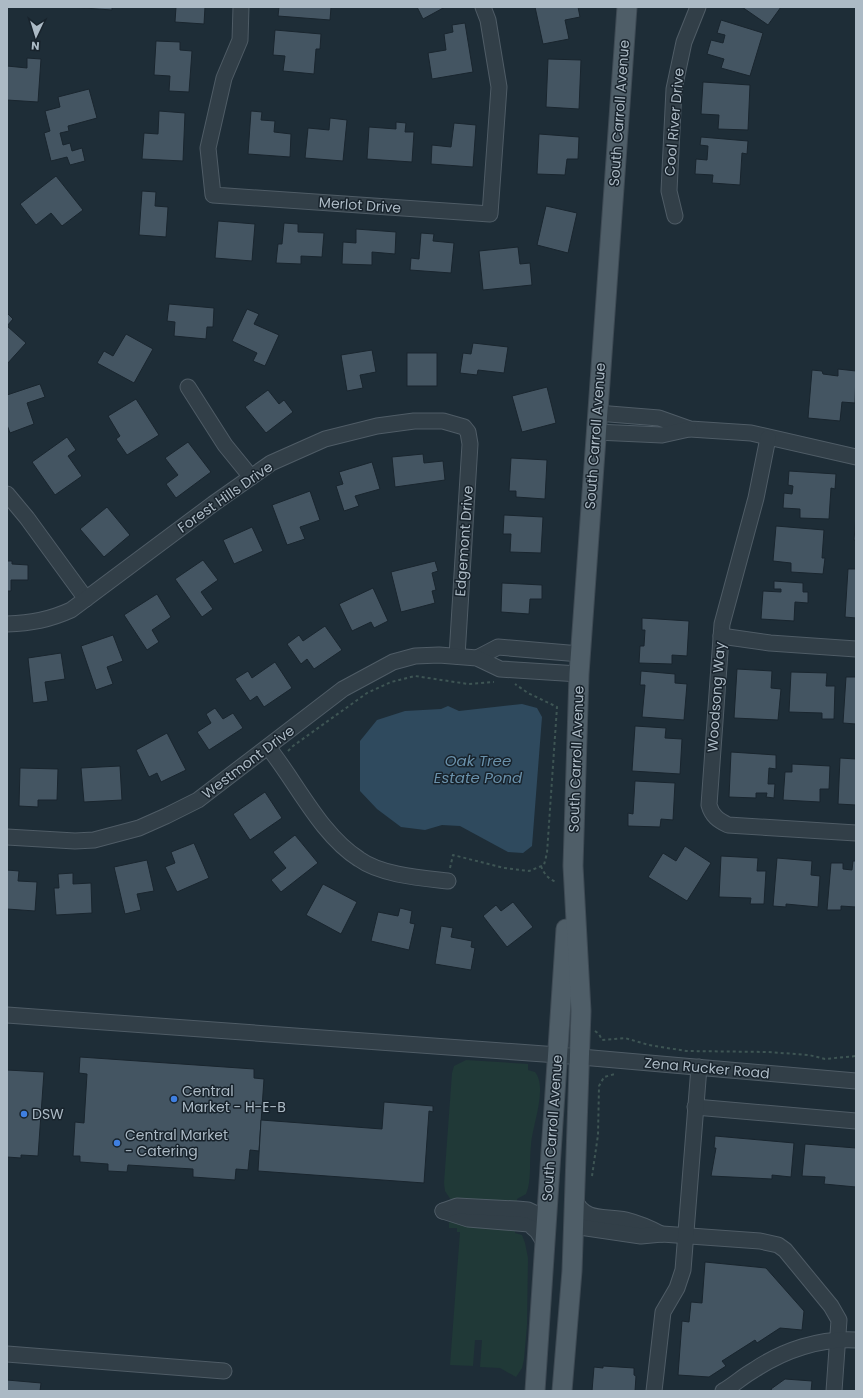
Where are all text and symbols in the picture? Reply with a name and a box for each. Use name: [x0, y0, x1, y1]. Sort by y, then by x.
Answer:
north arrow: [16, 16, 56, 56]
text: N: [31, 38, 40, 54]
street label: South Carroll Avenue: [604, 39, 634, 187]
street label: Cool River Drive: [659, 67, 689, 177]
street label: Merlot Drive: [318, 192, 402, 218]
street label: South Carroll Avenue: [580, 362, 610, 510]
street label: Forest Hills Drive: [173, 456, 277, 537]
street label: Edgemont Drive: [450, 485, 478, 597]
street label: Woodsong Way: [702, 641, 730, 753]
street label: South Carroll Avenue: [563, 685, 589, 833]
street label: Westmont Drive: [198, 720, 299, 803]
water label: Oak Tree Estate Pond: [434, 750, 523, 788]
street label: Zena Rucker Road: [644, 1053, 770, 1083]
street label: South Carroll Avenue: [537, 1054, 567, 1202]
place label: Central Market - H-E-B: [182, 1081, 286, 1117]
marker: Central Market - H-E-B: [169, 1094, 179, 1104]
place label: DSW: [32, 1104, 64, 1124]
marker: DSW: [19, 1109, 29, 1119]
place label: Central Market - Catering: [125, 1125, 228, 1161]
marker: Central Market - Catering: [112, 1138, 122, 1148]

